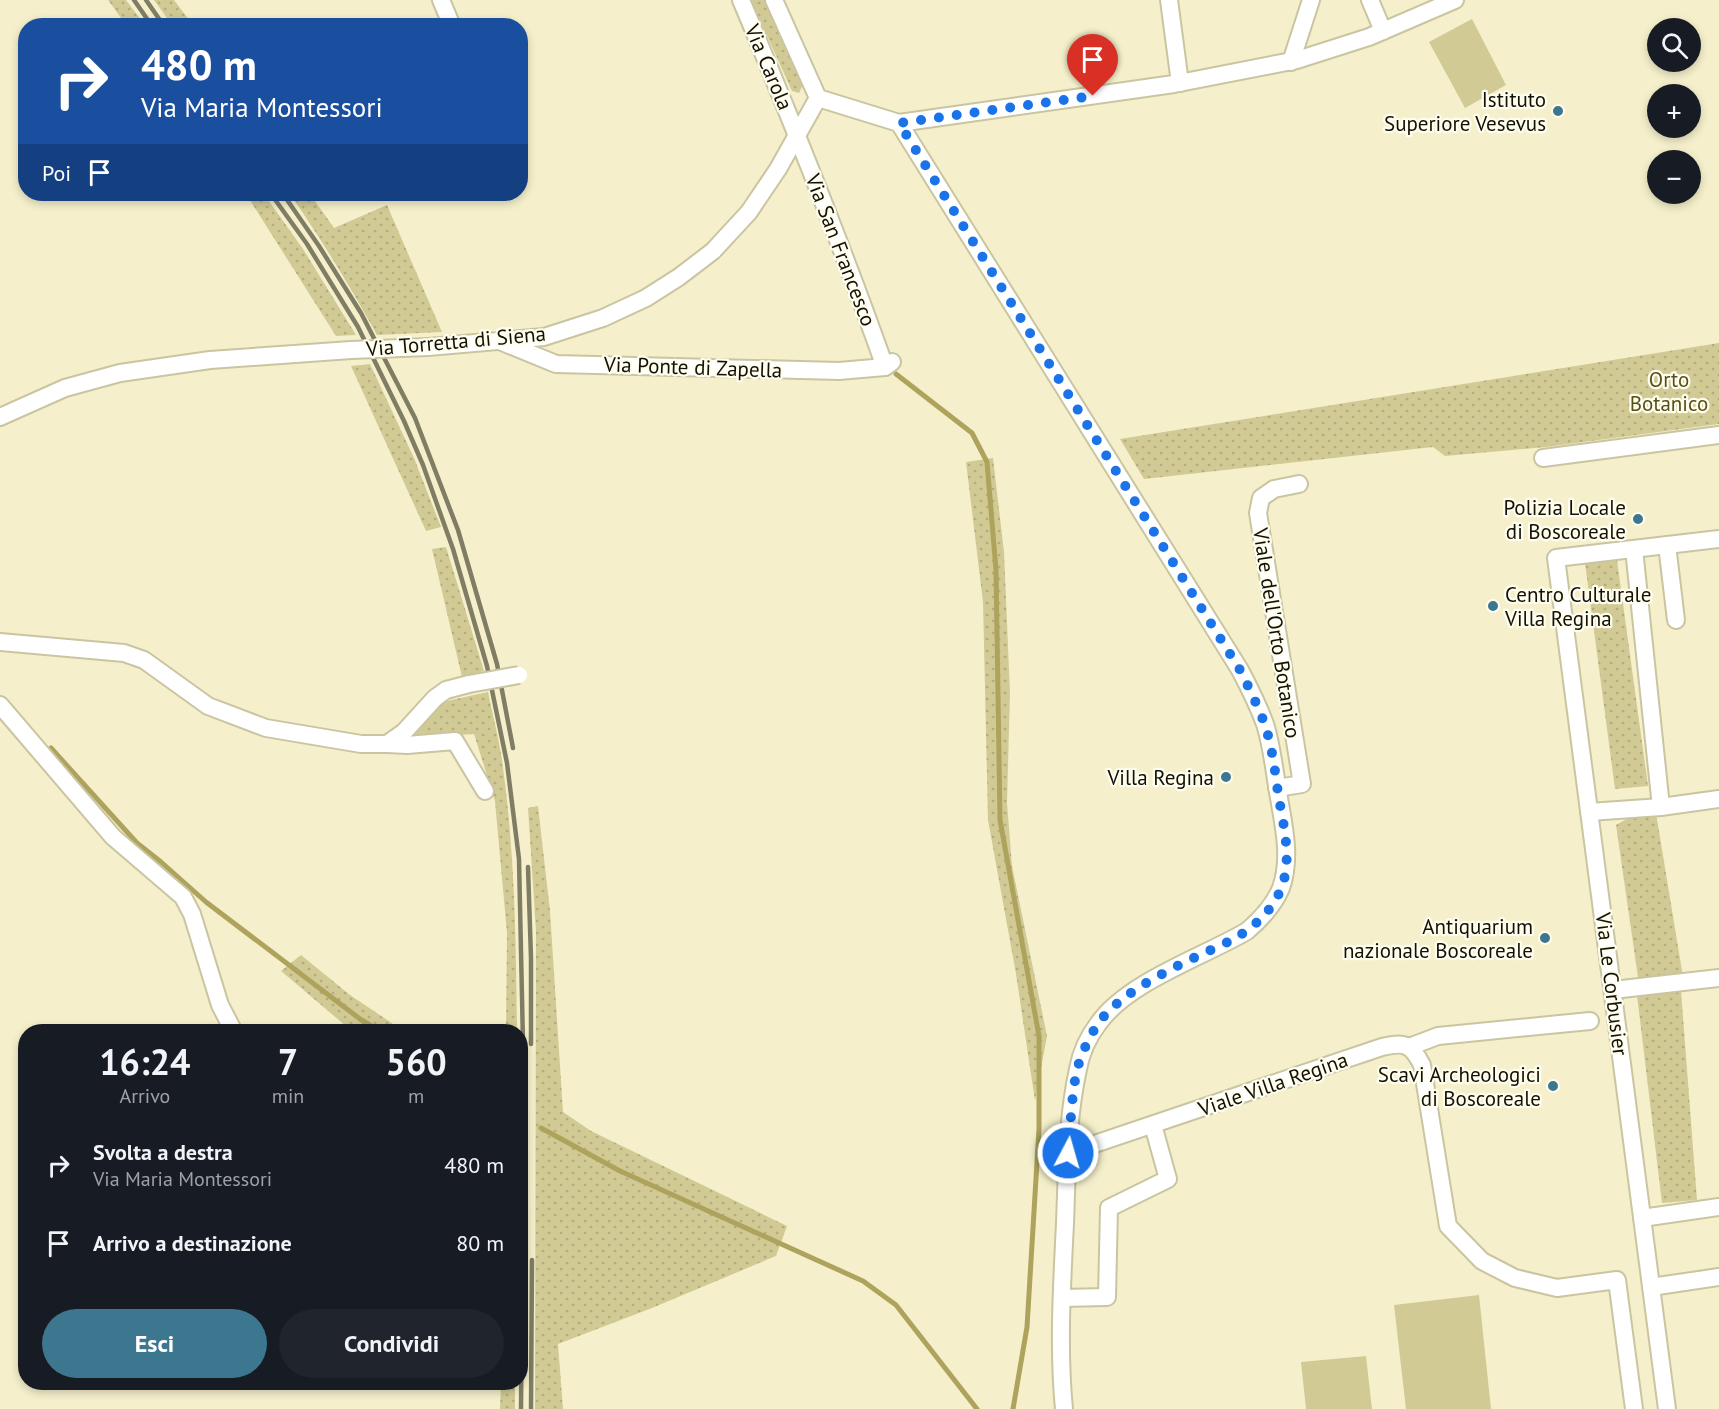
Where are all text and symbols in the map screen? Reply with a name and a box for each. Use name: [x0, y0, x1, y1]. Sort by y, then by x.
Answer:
map controls: [1647, 18, 1701, 204]
button: search: [1647, 18, 1701, 72]
street label: Via Carola: [738, 19, 799, 114]
pin: [1067, 34, 1118, 96]
text: 480 m: [141, 37, 257, 92]
icon: right: [42, 42, 120, 120]
icon: arrive: [1076, 43, 1109, 76]
button: +: [1647, 84, 1701, 138]
place label: Istituto Superiore Vesevus: [1384, 86, 1546, 137]
text: Via Maria Montessori: [141, 90, 383, 124]
marker: Istituto Superiore Vesevus: [1551, 104, 1565, 118]
button: −: [1647, 150, 1701, 204]
icon: arrive: [83, 156, 116, 189]
text: Poi: [42, 159, 71, 187]
street label: Via San Francesco: [799, 169, 882, 330]
street label: Via Torretta di Siena: [364, 320, 547, 362]
street label: Via Ponte di Zapella: [602, 350, 783, 384]
park label: Orto Botanico: [1630, 366, 1708, 417]
place label: Polizia Locale di Boscoreale: [1503, 494, 1626, 545]
marker: Polizia Locale di Boscoreale: [1631, 512, 1645, 526]
street label: Viale dell'Orto Botanico: [1247, 525, 1307, 740]
place label: Centro Culturale Villa Regina: [1504, 581, 1651, 632]
marker: Centro Culturale Villa Regina: [1486, 599, 1500, 613]
place label: Villa Regina: [1106, 764, 1214, 791]
marker: Villa Regina: [1219, 770, 1233, 784]
street label: Via Le Corbusier: [1590, 910, 1634, 1057]
place label: Antiquarium nazionale Boscoreale: [1343, 913, 1533, 964]
marker: Antiquarium nazionale Boscoreale: [1538, 931, 1552, 945]
text: 16:24: [99, 1038, 191, 1085]
text: 7: [278, 1038, 298, 1085]
text: 560: [386, 1038, 447, 1085]
street label: Viale Villa Regina: [1194, 1046, 1351, 1123]
place label: Scavi Archeologici di Boscoreale: [1378, 1061, 1541, 1112]
marker: Scavi Archeologici di Boscoreale: [1546, 1079, 1560, 1093]
text: Arrivo: [119, 1083, 170, 1109]
text: min: [272, 1083, 304, 1109]
text: m: [408, 1083, 424, 1109]
position arrow: [1036, 1121, 1100, 1185]
text: Svolta a destra: [93, 1138, 233, 1166]
icon: right: [42, 1149, 75, 1182]
text: 480 m: [444, 1151, 504, 1179]
text: Via Maria Montessori: [93, 1166, 272, 1192]
icon: arrive: [42, 1227, 75, 1260]
text: Arrivo a destinazione: [93, 1229, 292, 1257]
text: 80 m: [456, 1229, 504, 1257]
button: Esci: [42, 1309, 267, 1378]
button: Condividi: [279, 1309, 504, 1378]

